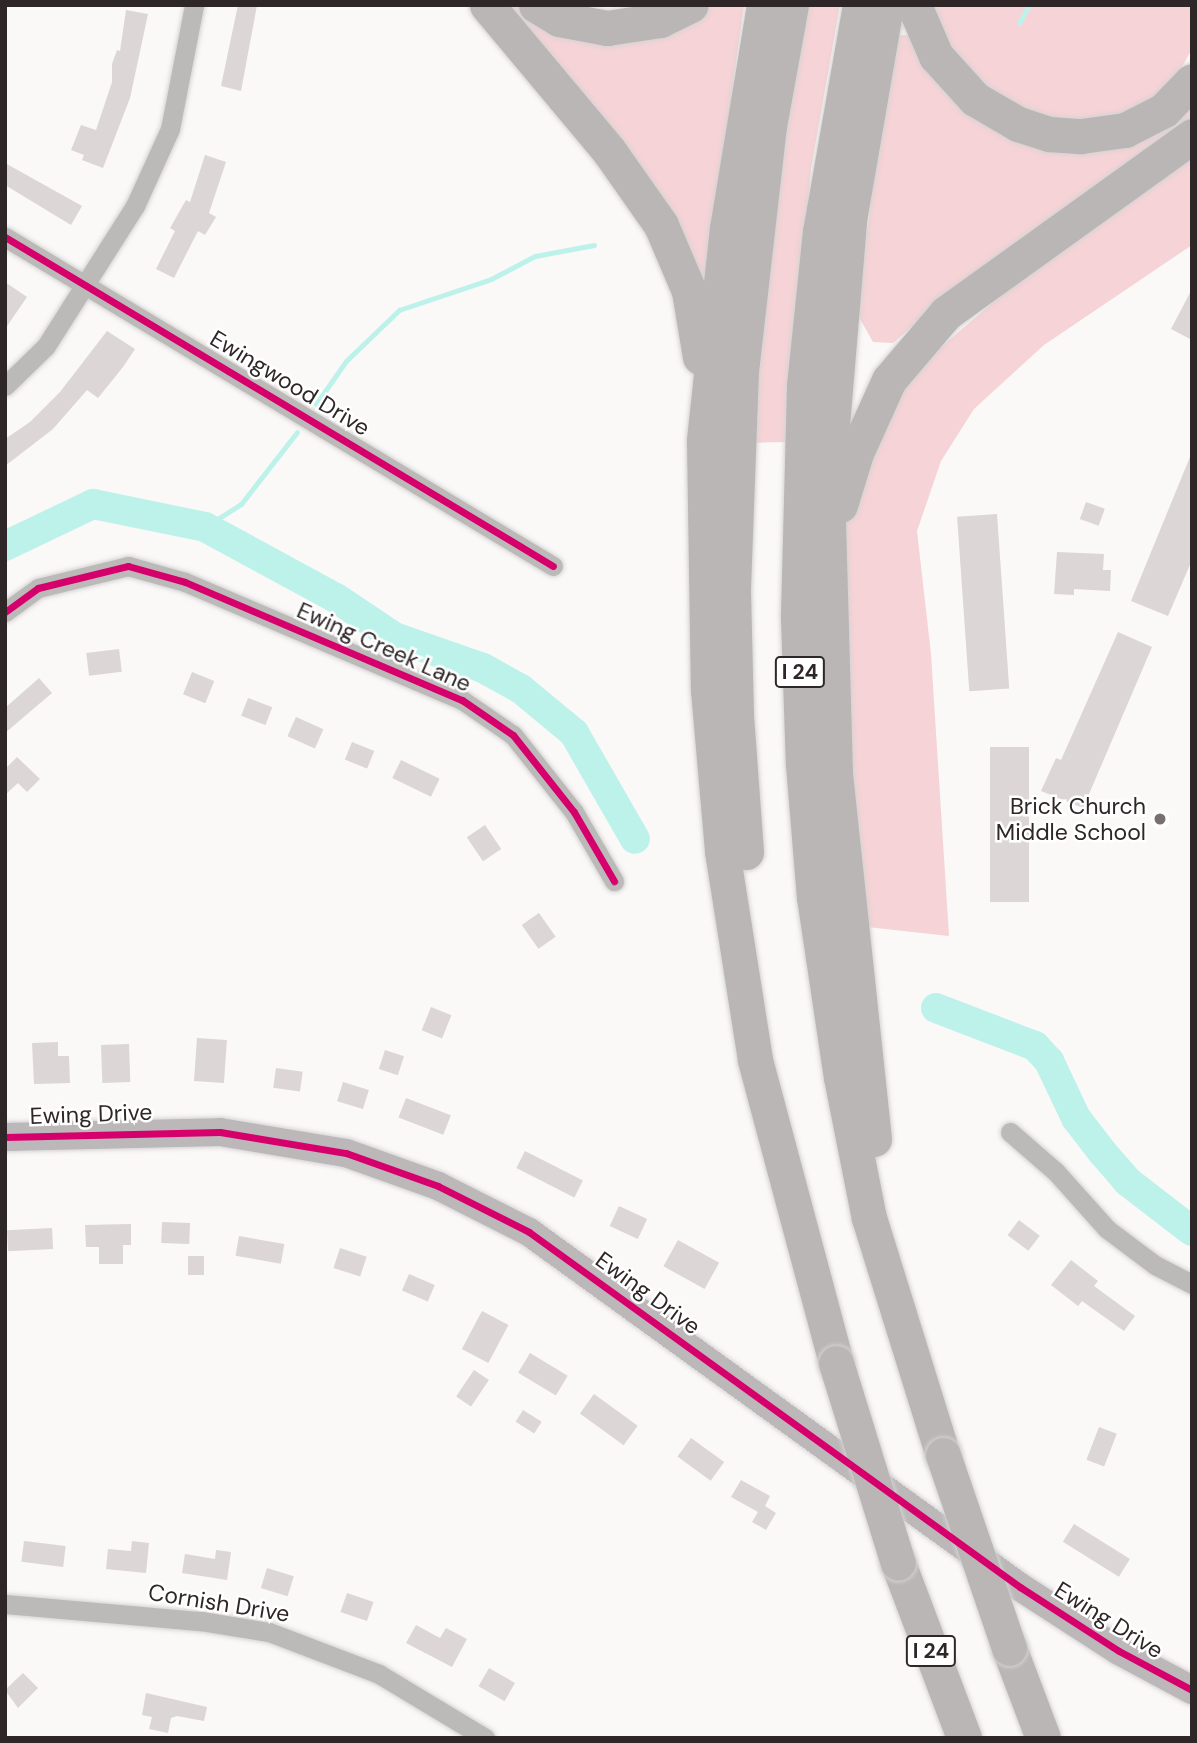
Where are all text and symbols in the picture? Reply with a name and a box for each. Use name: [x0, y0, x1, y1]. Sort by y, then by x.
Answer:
street label: Ewingwood Drive: [205, 324, 375, 442]
street label: Ewing Creek Lane: [293, 596, 475, 698]
road number: I 24: [774, 654, 826, 690]
place label: Brick Church Middle School: [996, 792, 1146, 846]
marker: Brick Church Middle School: [1152, 811, 1168, 827]
street label: Ewing Drive: [29, 1098, 153, 1130]
street label: Ewing Drive: [590, 1246, 706, 1340]
street label: Ewing Drive: [1050, 1576, 1168, 1664]
street label: Cornish Drive: [146, 1578, 292, 1628]
road number: I 24: [905, 1634, 957, 1668]

